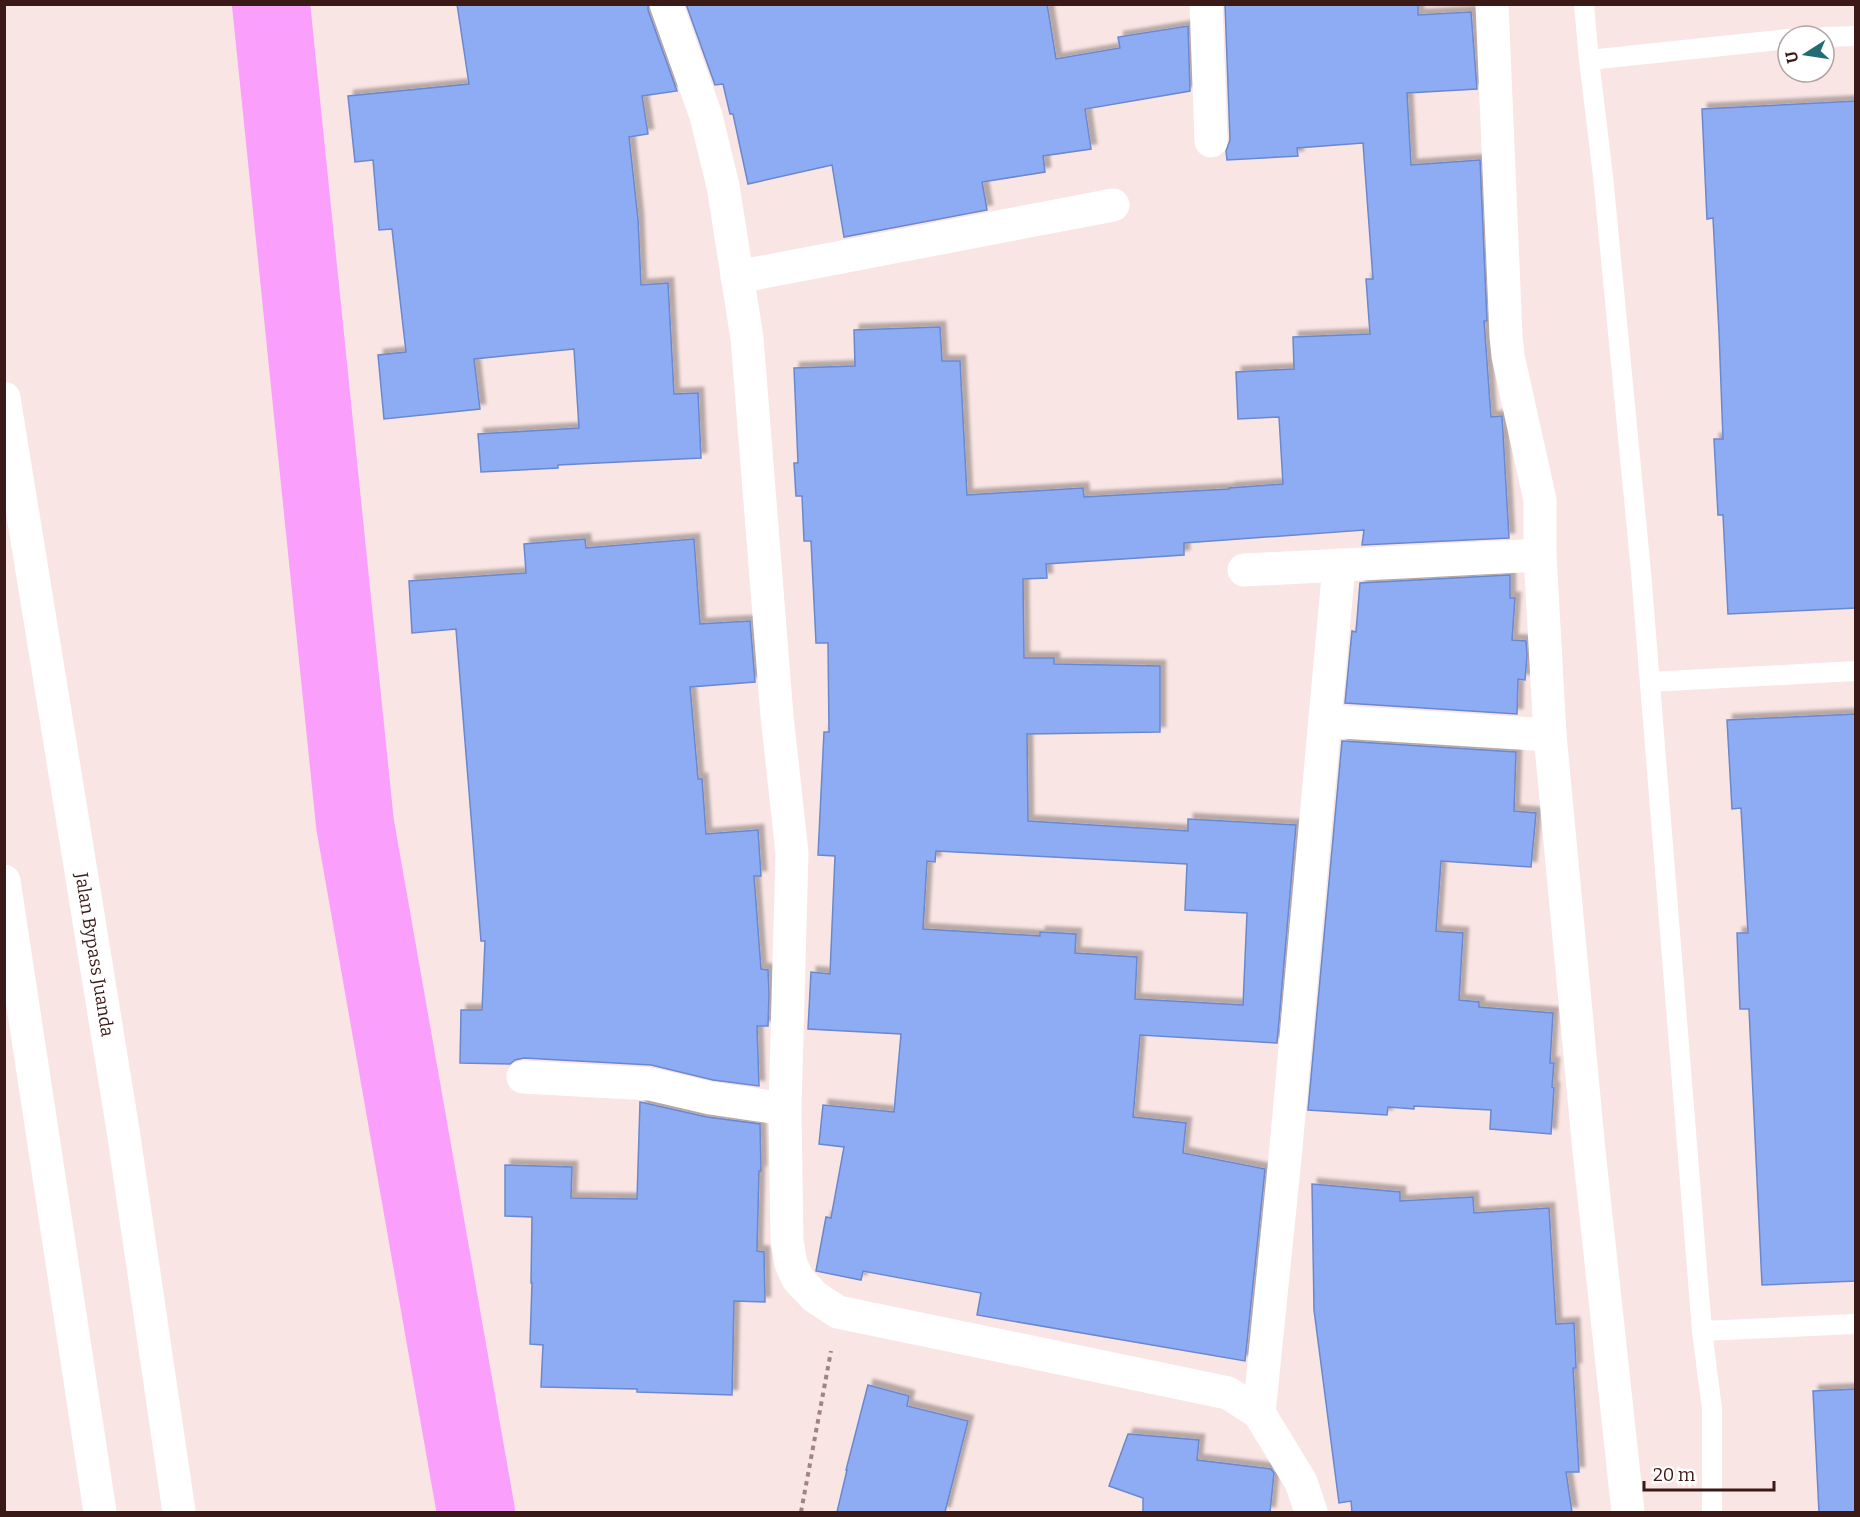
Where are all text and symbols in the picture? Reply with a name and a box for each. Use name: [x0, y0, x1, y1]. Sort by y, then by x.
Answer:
north arrow: [1776, 24, 1836, 84]
text: U: [1781, 49, 1802, 65]
street label: Jalan Bypass Juanda: [70, 870, 119, 1038]
scale bar: [1644, 1454, 1774, 1492]
text: 20 m: [1653, 1464, 1695, 1486]

